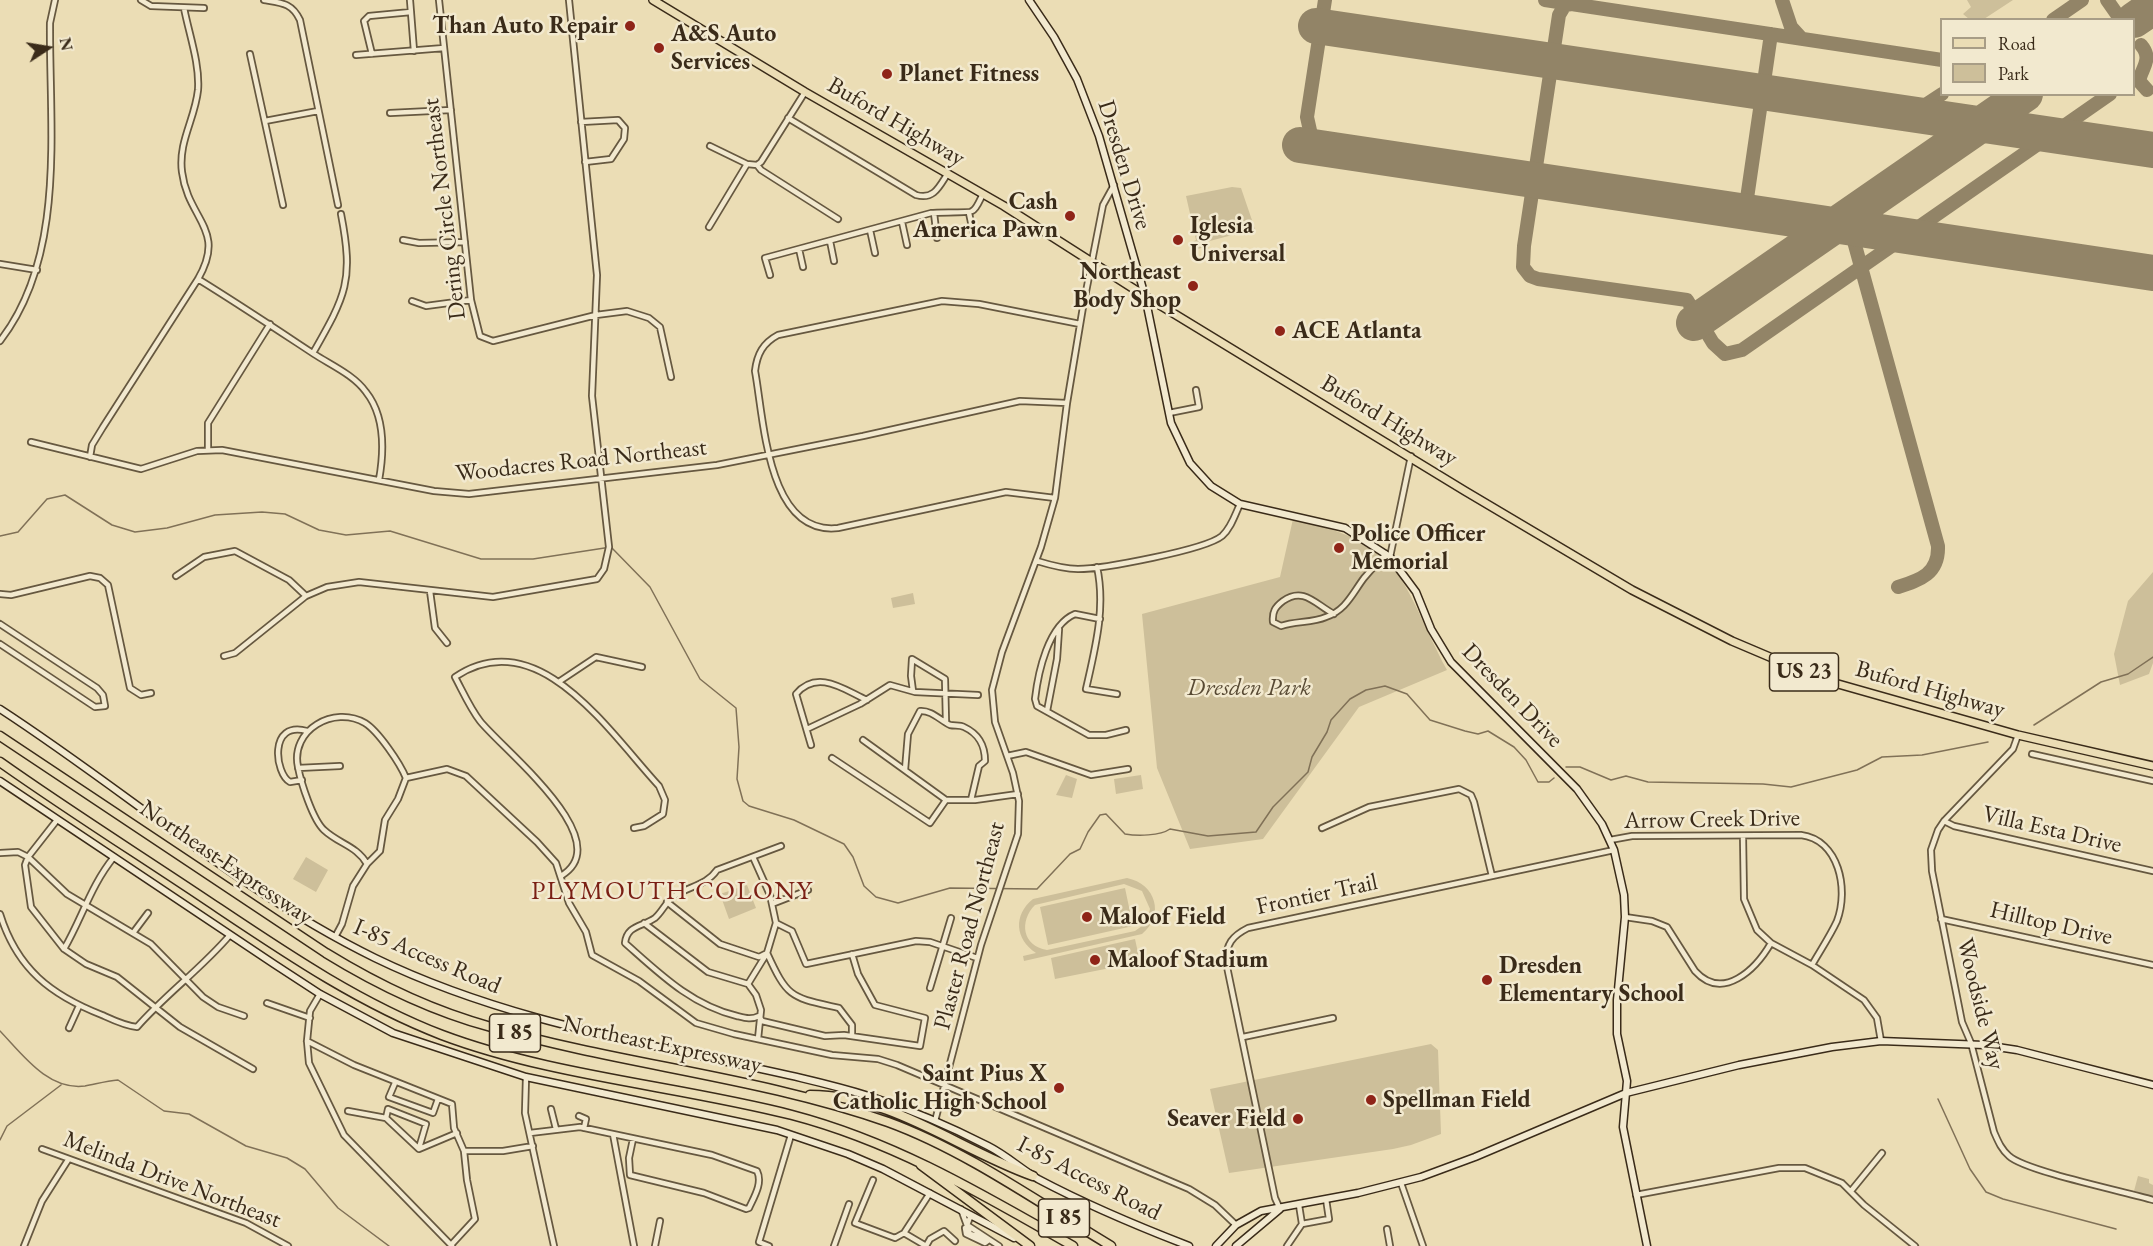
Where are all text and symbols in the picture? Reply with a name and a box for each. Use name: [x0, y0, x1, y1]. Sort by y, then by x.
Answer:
place label: Than Auto Repair: [432, 12, 618, 40]
north arrow: [18, 18, 78, 78]
legend: [1940, 18, 2135, 96]
marker: Than Auto Repair: [623, 19, 637, 33]
place label: A&S Auto Services: [671, 20, 776, 76]
text: Road: [1998, 32, 2036, 55]
text: N: [54, 36, 78, 53]
marker: A&S Auto Services: [652, 41, 666, 55]
place label: Planet Fitness: [899, 60, 1039, 88]
text: Park: [1998, 62, 2029, 85]
marker: Planet Fitness: [880, 67, 894, 81]
street label: Buford Highway: [822, 71, 970, 173]
street label: Dering Circle Northeast: [417, 97, 473, 321]
street label: Dresden Drive: [1091, 97, 1157, 233]
place label: Cash America Pawn: [913, 188, 1058, 244]
marker: Cash America Pawn: [1063, 209, 1077, 223]
place label: Iglesia Universal: [1190, 212, 1285, 268]
marker: Iglesia Universal: [1171, 233, 1185, 247]
place label: Northeast Body Shop: [1073, 258, 1181, 314]
marker: Northeast Body Shop: [1186, 279, 1200, 293]
place label: ACE Atlanta: [1292, 317, 1422, 345]
marker: ACE Atlanta: [1273, 324, 1287, 338]
street label: Buford Highway: [1316, 369, 1462, 473]
street label: Woodacres Road Northeast: [454, 433, 708, 489]
place label: Police Officer Memorial: [1351, 520, 1485, 576]
marker: Police Officer Memorial: [1332, 541, 1346, 555]
street label: Dresden Drive: [1455, 638, 1569, 754]
road number: US 23: [1770, 653, 1838, 691]
street label: Buford Highway: [1852, 655, 2008, 725]
park label: Dresden Park: [1187, 674, 1311, 702]
street label: Northeast Expressway: [134, 794, 318, 932]
street label: Villa Esta Drive: [1980, 800, 2124, 860]
street label: Arrow Creek Drive: [1624, 804, 1800, 836]
street label: Plaster Road Northeast: [928, 819, 1012, 1033]
street label: Frontier Trail: [1254, 868, 1380, 922]
district label: PLYMOUTH COLONY: [531, 876, 813, 908]
street label: Hilltop Drive: [1987, 896, 2115, 952]
place label: Maloof Field: [1099, 903, 1226, 931]
marker: Maloof Field: [1080, 910, 1094, 924]
street label: I-85 Access Road: [349, 913, 505, 1001]
street label: Woodside Way: [1950, 935, 2010, 1073]
place label: Maloof Stadium: [1107, 946, 1268, 974]
place label: Dresden Elementary School: [1499, 952, 1684, 1008]
marker: Maloof Stadium: [1088, 953, 1102, 967]
marker: Dresden Elementary School: [1480, 973, 1494, 987]
street label: Northeast Expressway: [560, 1010, 764, 1080]
road number: I 85: [490, 1014, 540, 1052]
place label: Saint Pius X Catholic High School: [833, 1060, 1047, 1116]
marker: Saint Pius X Catholic High School: [1052, 1081, 1066, 1095]
place label: Spellman Field: [1383, 1086, 1531, 1114]
marker: Spellman Field: [1364, 1093, 1378, 1107]
place label: Seaver Field: [1167, 1105, 1286, 1133]
marker: Seaver Field: [1291, 1112, 1305, 1126]
street label: Melinda Drive Northeast: [59, 1125, 285, 1235]
street label: I-85 Access Road: [1012, 1130, 1166, 1228]
road number: I 85: [1038, 1199, 1090, 1237]

